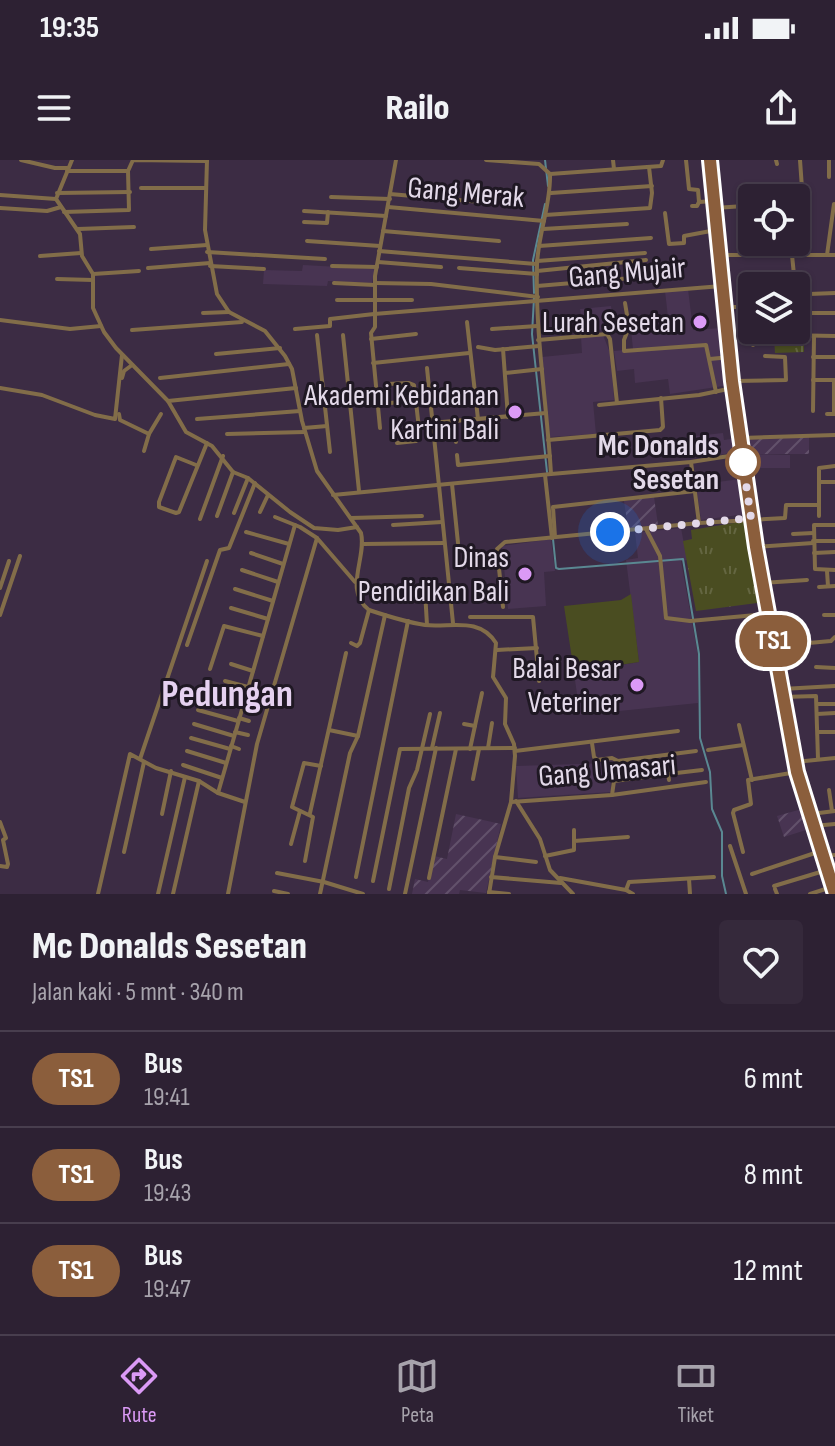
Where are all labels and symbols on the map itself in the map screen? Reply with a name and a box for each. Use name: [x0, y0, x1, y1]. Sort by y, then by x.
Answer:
street label: Gang Merak: [406, 170, 526, 216]
street label: Gang Mujair: [567, 250, 688, 296]
place label: Lurah Sesetan: [542, 305, 684, 341]
marker: Lurah Sesetan: [691, 313, 709, 331]
place label: Akademi Kebidanan Kartini Bali: [303, 378, 499, 448]
marker: Akademi Kebidanan Kartini Bali: [506, 403, 524, 421]
place label: Mc Donalds Sesetan: [598, 428, 719, 498]
marker: Mc Donalds Sesetan: [726, 445, 760, 479]
your location: [590, 512, 630, 552]
place label: Dinas Pendidikan Bali: [358, 540, 509, 610]
marker: Dinas Pendidikan Bali: [516, 565, 534, 583]
line badge: TS1: [727, 615, 819, 667]
place label: Balai Besar Veteriner: [512, 651, 621, 721]
district label: Pedungan: [161, 672, 293, 717]
marker: Balai Besar Veteriner: [628, 676, 646, 694]
street label: Gang Umasari: [537, 747, 677, 795]

